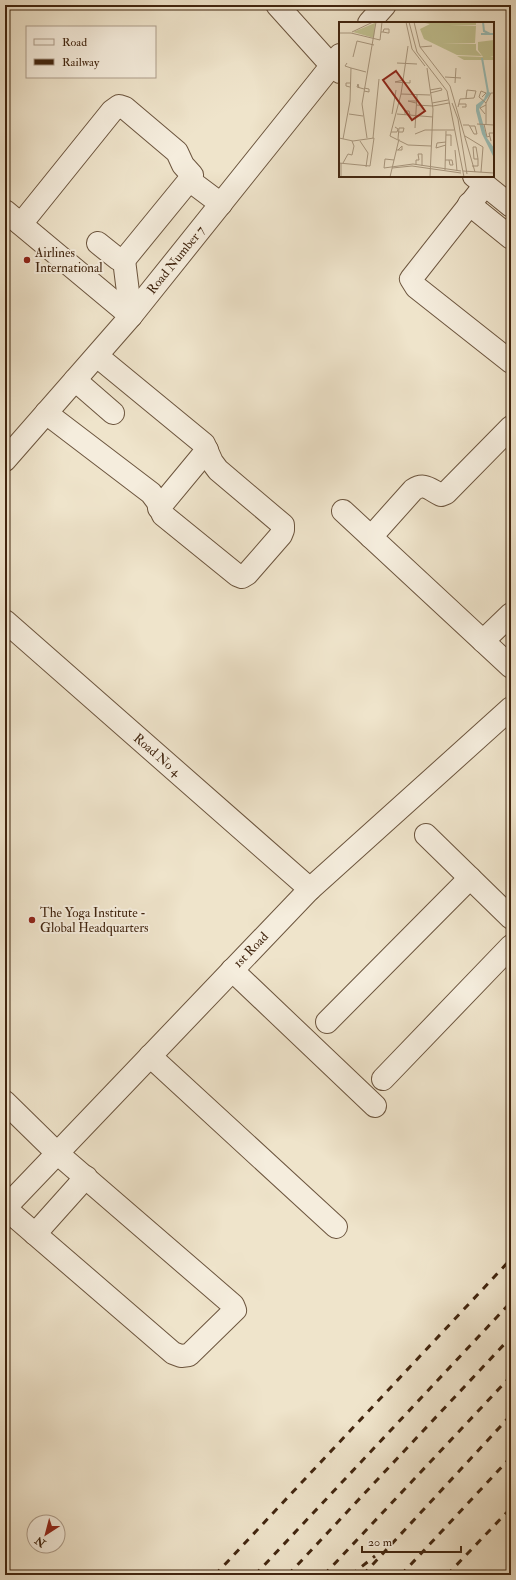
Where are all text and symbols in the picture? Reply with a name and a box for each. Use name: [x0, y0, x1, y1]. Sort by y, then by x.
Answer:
inset map: [339, 22, 494, 177]
legend: [26, 26, 156, 78]
text: Road: [62, 35, 87, 50]
text: Railway: [62, 55, 100, 70]
street label: Road Number 7: [144, 223, 208, 297]
place label: Airlines International: [34, 245, 103, 276]
marker: Airlines International: [22, 255, 32, 265]
street label: Road No 4: [130, 730, 185, 780]
place label: The Yoga Institute - Global Headquarters: [40, 905, 149, 936]
marker: The Yoga Institute - Global Headquarters: [27, 915, 37, 925]
street label: 1st Road: [230, 928, 272, 971]
north arrow: [26, 1514, 66, 1554]
scale bar: [362, 1528, 461, 1554]
text: N: [32, 1533, 49, 1550]
text: 20 m: [368, 1535, 393, 1550]

